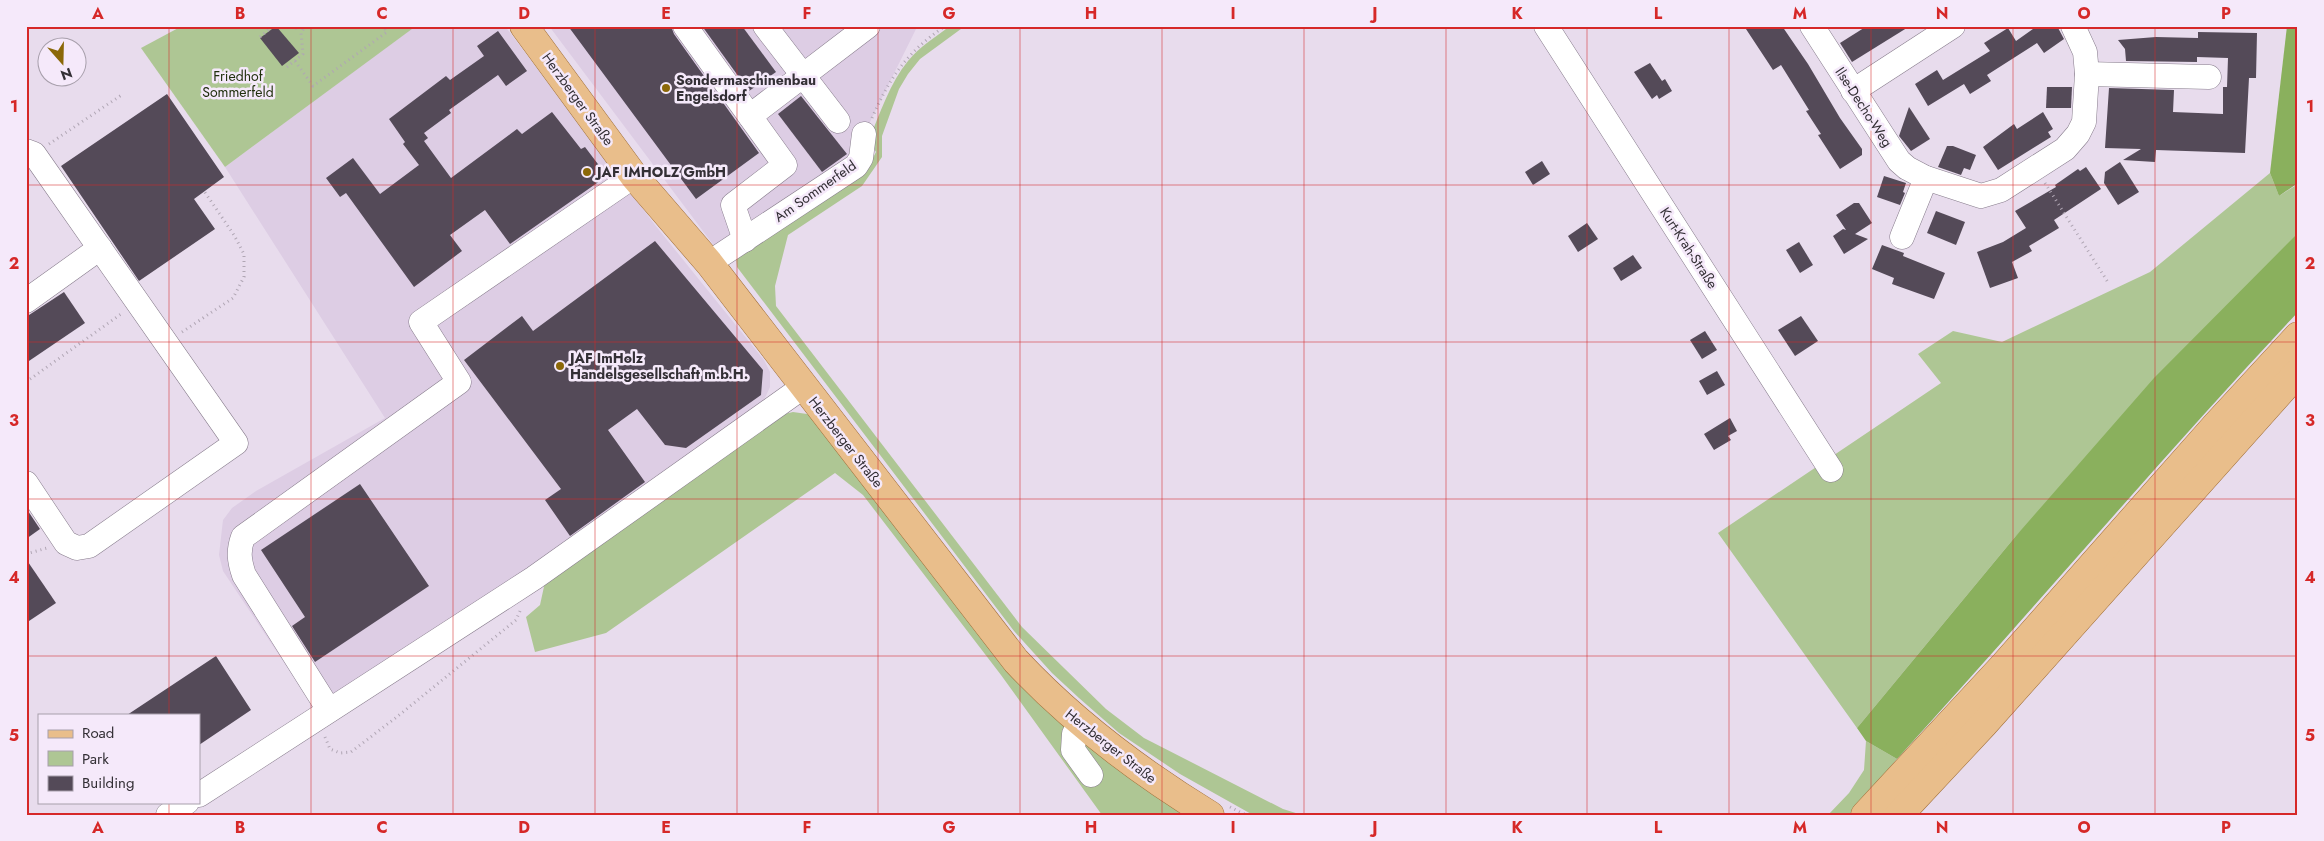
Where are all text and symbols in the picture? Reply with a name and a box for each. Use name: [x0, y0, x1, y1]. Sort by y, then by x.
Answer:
text: A: [91, 2, 104, 25]
text: B: [235, 2, 245, 25]
text: C: [376, 2, 388, 25]
text: D: [518, 2, 530, 25]
text: E: [661, 2, 671, 25]
text: F: [803, 2, 811, 25]
text: G: [942, 2, 956, 25]
text: H: [1085, 2, 1097, 25]
text: I: [1230, 2, 1236, 25]
text: J: [1369, 2, 1378, 25]
text: K: [1511, 2, 1523, 25]
text: L: [1654, 2, 1663, 25]
text: M: [1793, 2, 1807, 25]
text: N: [1936, 2, 1948, 25]
text: O: [2077, 2, 2091, 25]
text: P: [2221, 2, 2231, 25]
north arrow: [38, 38, 88, 88]
street label: Herzberger Straße: [537, 48, 619, 150]
text: N: [58, 63, 75, 86]
street label: Ilse-Decho-Weg: [1831, 63, 1897, 151]
park label: Friedhof Sommerfeld: [202, 66, 274, 102]
place label: Sondermaschinenbau Engelsdorf: [676, 70, 816, 106]
marker: Sondermaschinenbau Engelsdorf: [660, 82, 672, 94]
text: 1: [10, 95, 18, 118]
text: 1: [2306, 95, 2314, 118]
street label: Am Sommerfeld: [770, 155, 860, 227]
place label: JAF IMHOLZ GmbH: [594, 162, 726, 182]
marker: JAF IMHOLZ GmbH: [581, 166, 593, 178]
street label: Kurt-Krah-Straße: [1655, 203, 1723, 293]
text: 2: [9, 252, 19, 275]
text: 2: [2305, 252, 2315, 275]
place label: JAF ImHolz Handelsgesellschaft m.b.H.: [567, 348, 748, 384]
marker: JAF ImHolz Handelsgesellschaft m.b.H.: [554, 360, 566, 372]
street label: Herzberger Straße: [804, 392, 888, 492]
text: 3: [9, 409, 19, 432]
text: 3: [2305, 409, 2315, 432]
text: 4: [8, 566, 20, 589]
text: 4: [2304, 566, 2316, 589]
street label: Herzberger Straße: [1061, 704, 1161, 788]
legend: [38, 714, 200, 804]
text: Road: [82, 722, 114, 744]
text: 5: [9, 724, 19, 747]
text: 5: [2305, 724, 2315, 747]
text: Park: [82, 748, 109, 770]
text: Building: [82, 772, 134, 794]
text: A: [91, 816, 104, 839]
text: B: [235, 816, 245, 839]
text: C: [376, 816, 388, 839]
text: D: [518, 816, 530, 839]
text: E: [661, 816, 671, 839]
text: F: [803, 816, 811, 839]
text: G: [942, 816, 956, 839]
text: H: [1085, 816, 1097, 839]
text: I: [1230, 816, 1236, 839]
text: J: [1369, 816, 1378, 839]
text: K: [1511, 816, 1523, 839]
text: L: [1654, 816, 1663, 839]
text: M: [1793, 816, 1807, 839]
text: N: [1936, 816, 1948, 839]
text: O: [2077, 816, 2091, 839]
text: P: [2221, 816, 2231, 839]

